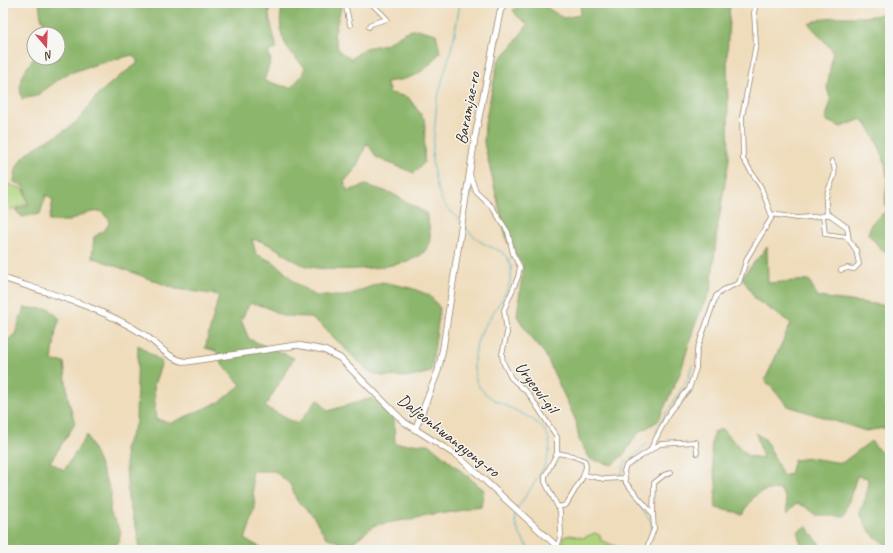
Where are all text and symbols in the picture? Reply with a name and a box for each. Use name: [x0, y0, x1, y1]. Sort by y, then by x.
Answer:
north arrow: [26, 26, 66, 66]
text: N: [42, 48, 55, 64]
street label: Baramjae-ro: [450, 69, 485, 146]
street label: Uryeoul-gil: [511, 358, 565, 420]
street label: Daljeonhwangyong-ro: [393, 389, 505, 482]

